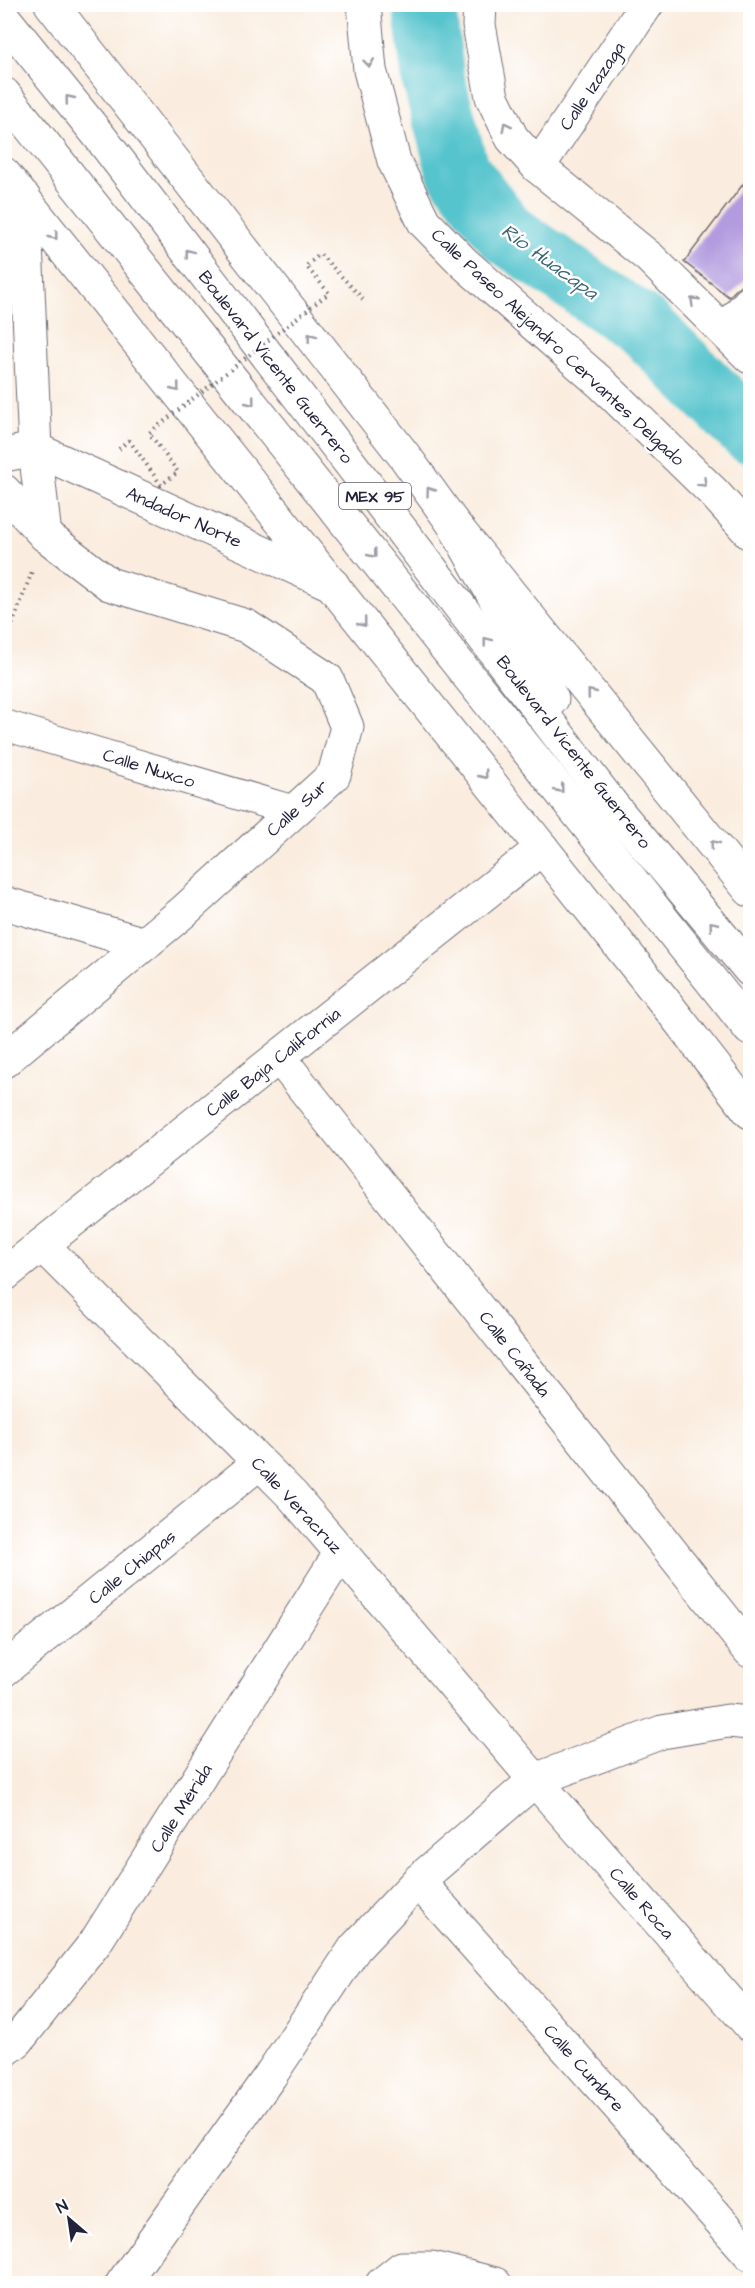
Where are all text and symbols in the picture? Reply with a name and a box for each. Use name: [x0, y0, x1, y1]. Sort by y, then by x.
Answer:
street label: Calle Izazaga: [554, 37, 632, 136]
one-way arrow: [362, 58, 375, 67]
one-way arrow: [66, 95, 77, 106]
one-way arrow: [502, 122, 513, 132]
water label: Río Huacapa: [495, 217, 604, 307]
street label: Calle Paseo Alejandro Cervantes Delgado: [425, 223, 690, 473]
one-way arrow: [47, 229, 58, 240]
one-way arrow: [185, 249, 196, 260]
street label: Boulevard Vicente Guerrero: [192, 266, 359, 469]
one-way arrow: [691, 297, 701, 308]
one-way arrow: [308, 333, 319, 344]
one-way arrow: [168, 382, 179, 393]
one-way arrow: [244, 395, 255, 406]
one-way arrow: [696, 476, 707, 487]
street label: Andador Norte: [122, 481, 246, 554]
road number: MEX 95: [339, 483, 411, 509]
one-way arrow: [426, 487, 437, 498]
one-way arrow: [365, 547, 376, 558]
one-way arrow: [355, 616, 366, 627]
one-way arrow: [483, 637, 494, 648]
street label: Boulevard Vicente Guerrero: [490, 651, 657, 854]
one-way arrow: [588, 689, 599, 700]
street label: Calle Nuxco: [100, 743, 198, 794]
one-way arrow: [477, 769, 488, 780]
street label: Calle Sur: [261, 774, 334, 843]
one-way arrow: [553, 782, 564, 793]
one-way arrow: [710, 840, 721, 851]
one-way arrow: [709, 921, 720, 932]
street label: Calle Baja California: [201, 1002, 346, 1123]
street label: Calle Cañada: [473, 1306, 556, 1403]
street label: Calle Veracruz: [245, 1451, 348, 1559]
street label: Calle Chiapas: [83, 1524, 181, 1611]
street label: Calle Mérida: [144, 1759, 219, 1857]
street label: Calle Roca: [603, 1862, 680, 1945]
street label: Calle Cumbre: [537, 2019, 630, 2118]
north arrow: [39, 2189, 99, 2249]
text: N: [52, 2195, 72, 2219]

